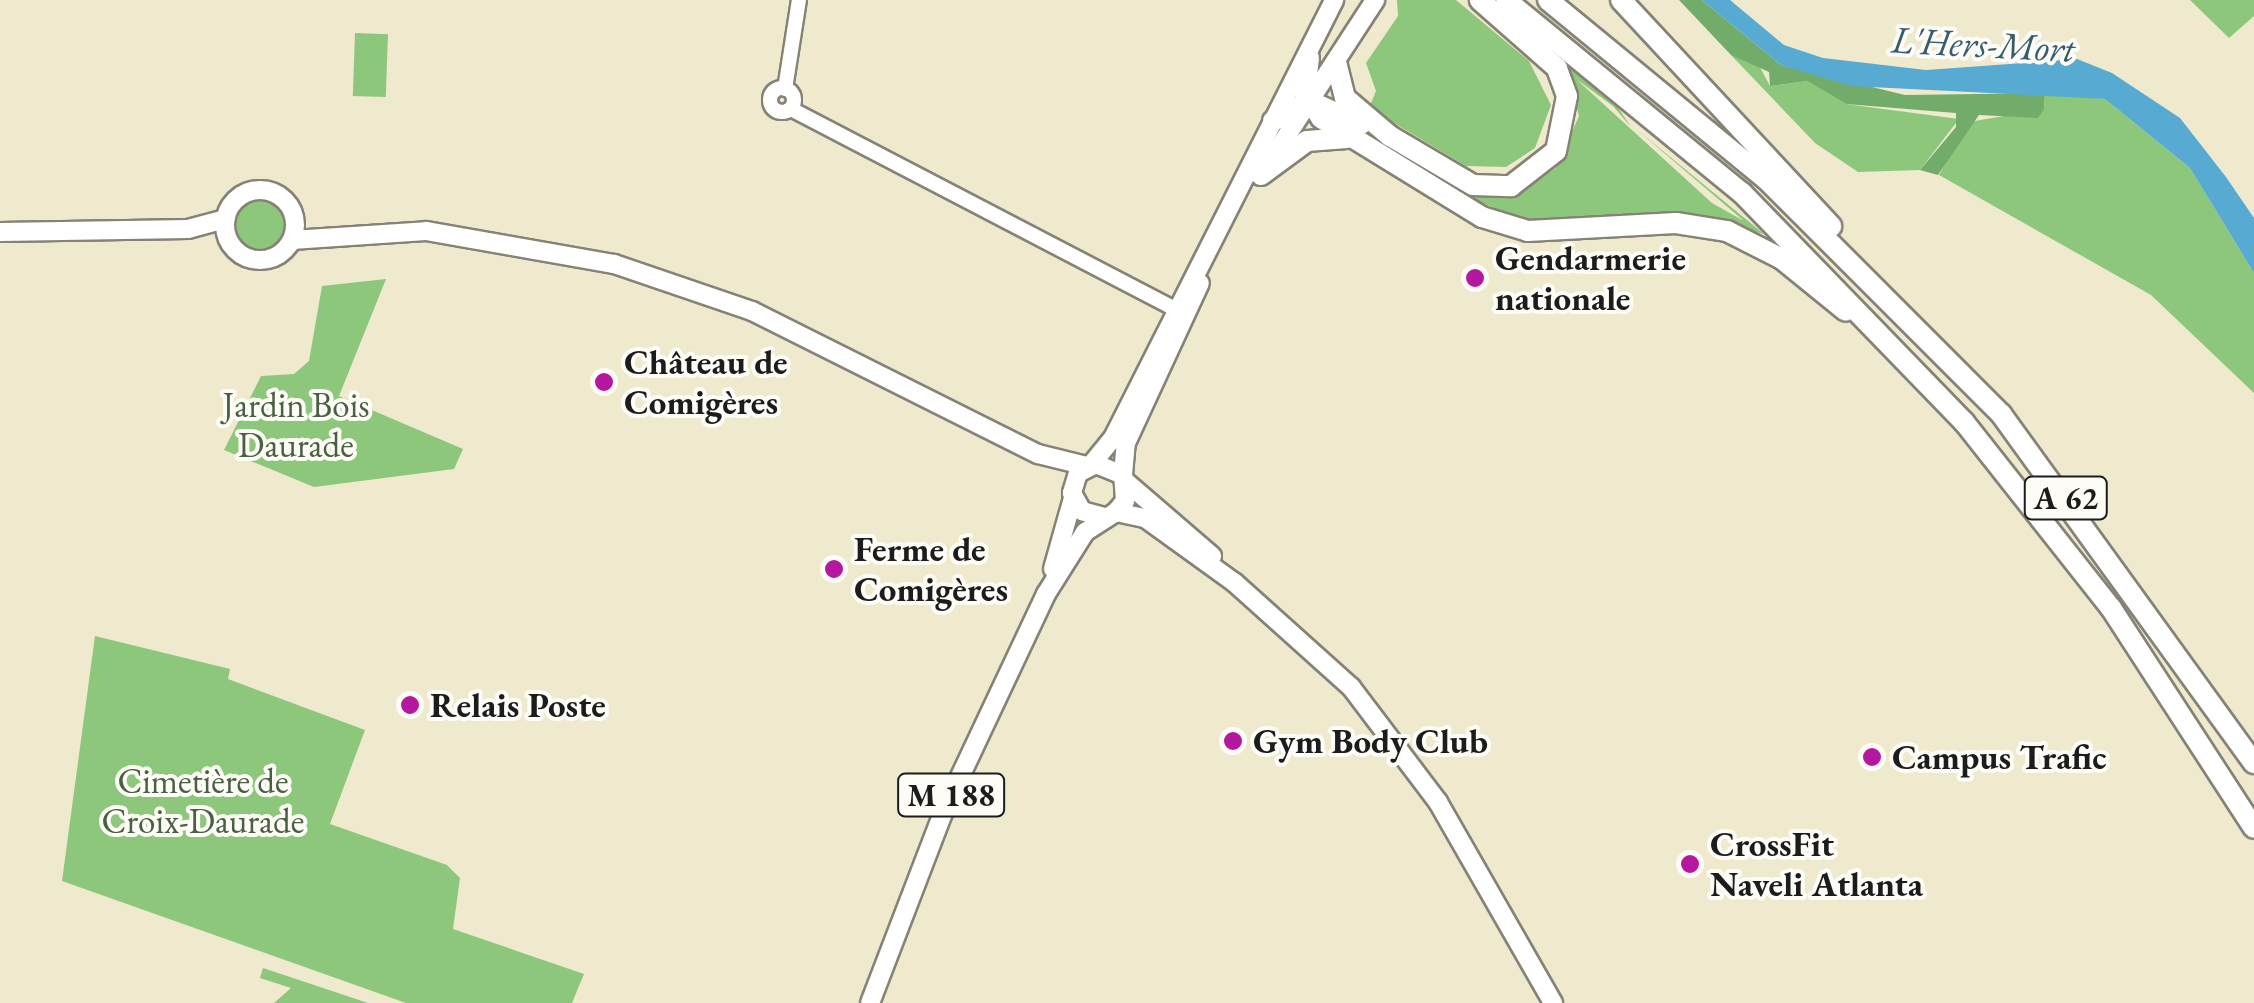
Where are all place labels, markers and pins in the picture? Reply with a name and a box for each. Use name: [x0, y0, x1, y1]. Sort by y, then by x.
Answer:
place label: Gendarmerie nationale: [1495, 237, 1686, 319]
marker: Gendarmerie nationale: [1464, 267, 1486, 289]
place label: Château de Comigères: [624, 341, 788, 423]
marker: Château de Comigères: [593, 371, 615, 393]
place label: Ferme de Comigères: [854, 528, 1008, 610]
marker: Ferme de Comigères: [823, 558, 845, 580]
place label: Relais Poste: [430, 684, 606, 726]
marker: Relais Poste: [399, 694, 421, 716]
place label: Gym Body Club: [1253, 720, 1488, 762]
marker: Gym Body Club: [1222, 730, 1244, 752]
place label: Campus Trafic: [1892, 736, 2107, 778]
marker: Campus Trafic: [1861, 746, 1883, 768]
place label: CrossFit Naveli Atlanta: [1710, 823, 1923, 905]
marker: CrossFit Naveli Atlanta: [1679, 853, 1701, 875]

